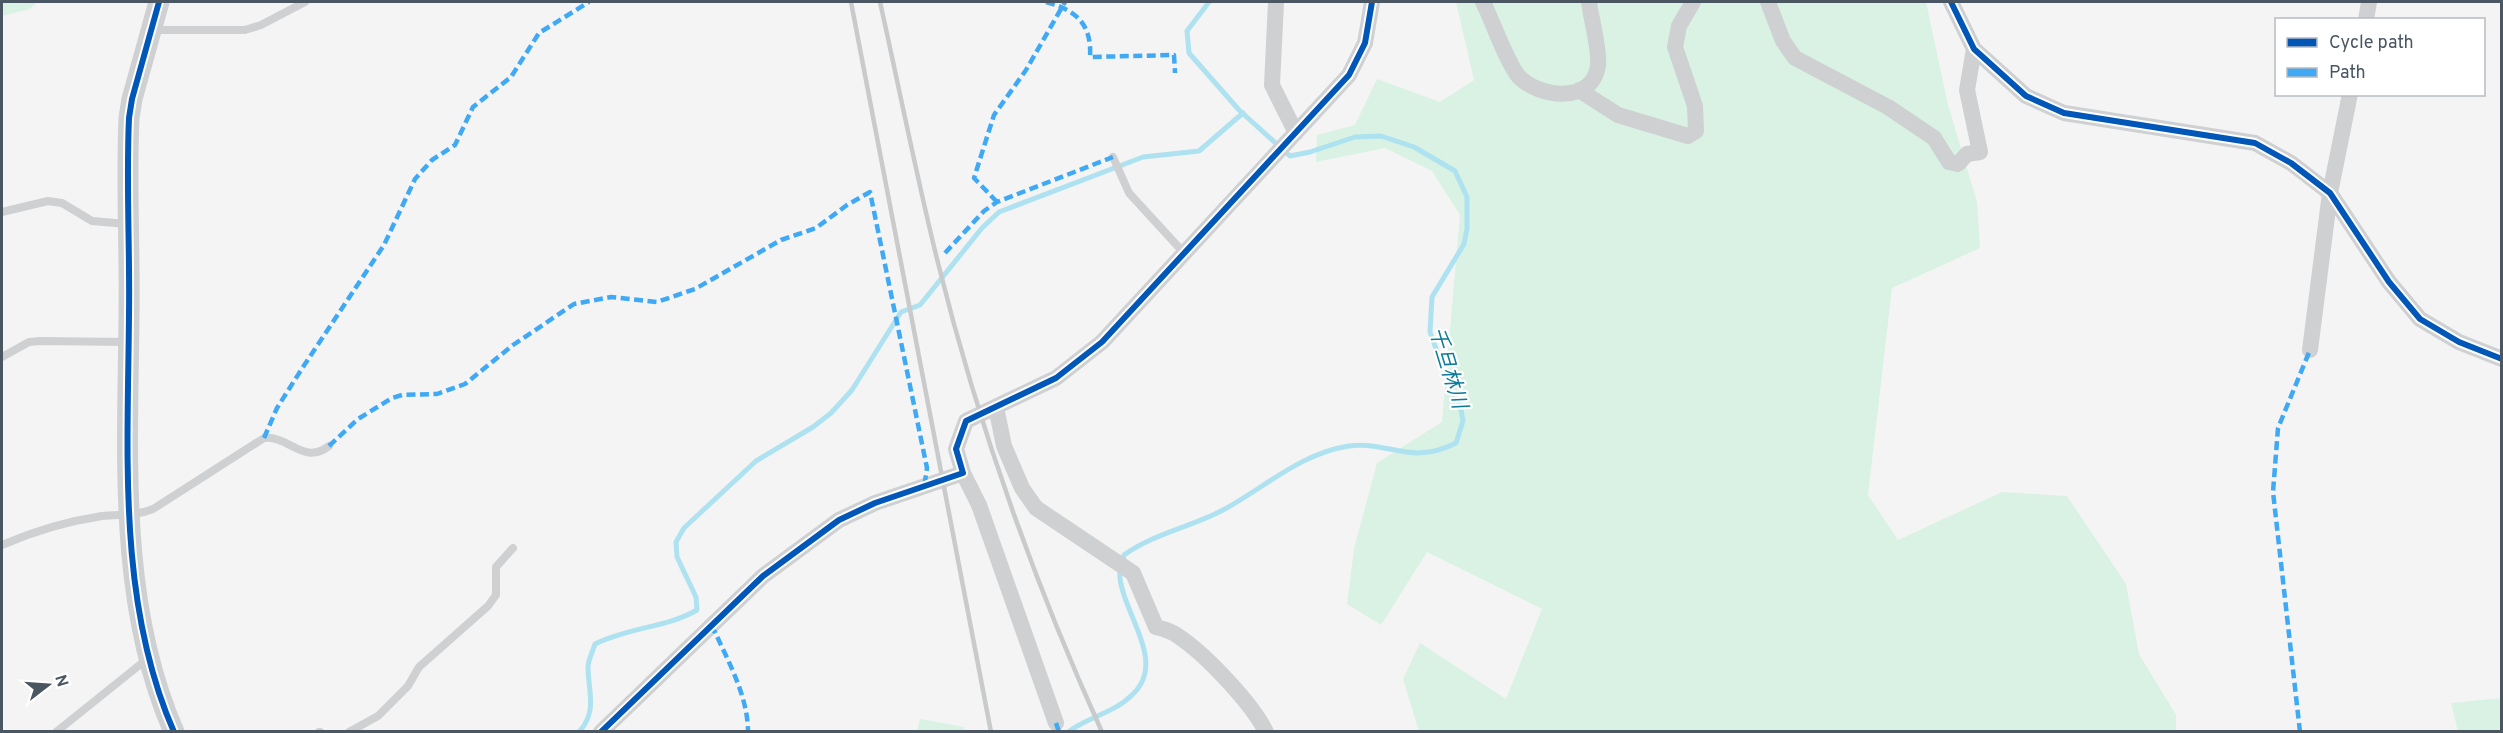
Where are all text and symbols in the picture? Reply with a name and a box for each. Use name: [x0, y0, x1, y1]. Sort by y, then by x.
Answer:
legend: [2275, 18, 2485, 96]
text: Cycle path: [2329, 32, 2414, 55]
text: Path: [2329, 62, 2366, 85]
water label: 千旦林川: [1422, 324, 1473, 414]
north arrow: [18, 655, 78, 715]
text: N: [49, 673, 72, 690]

